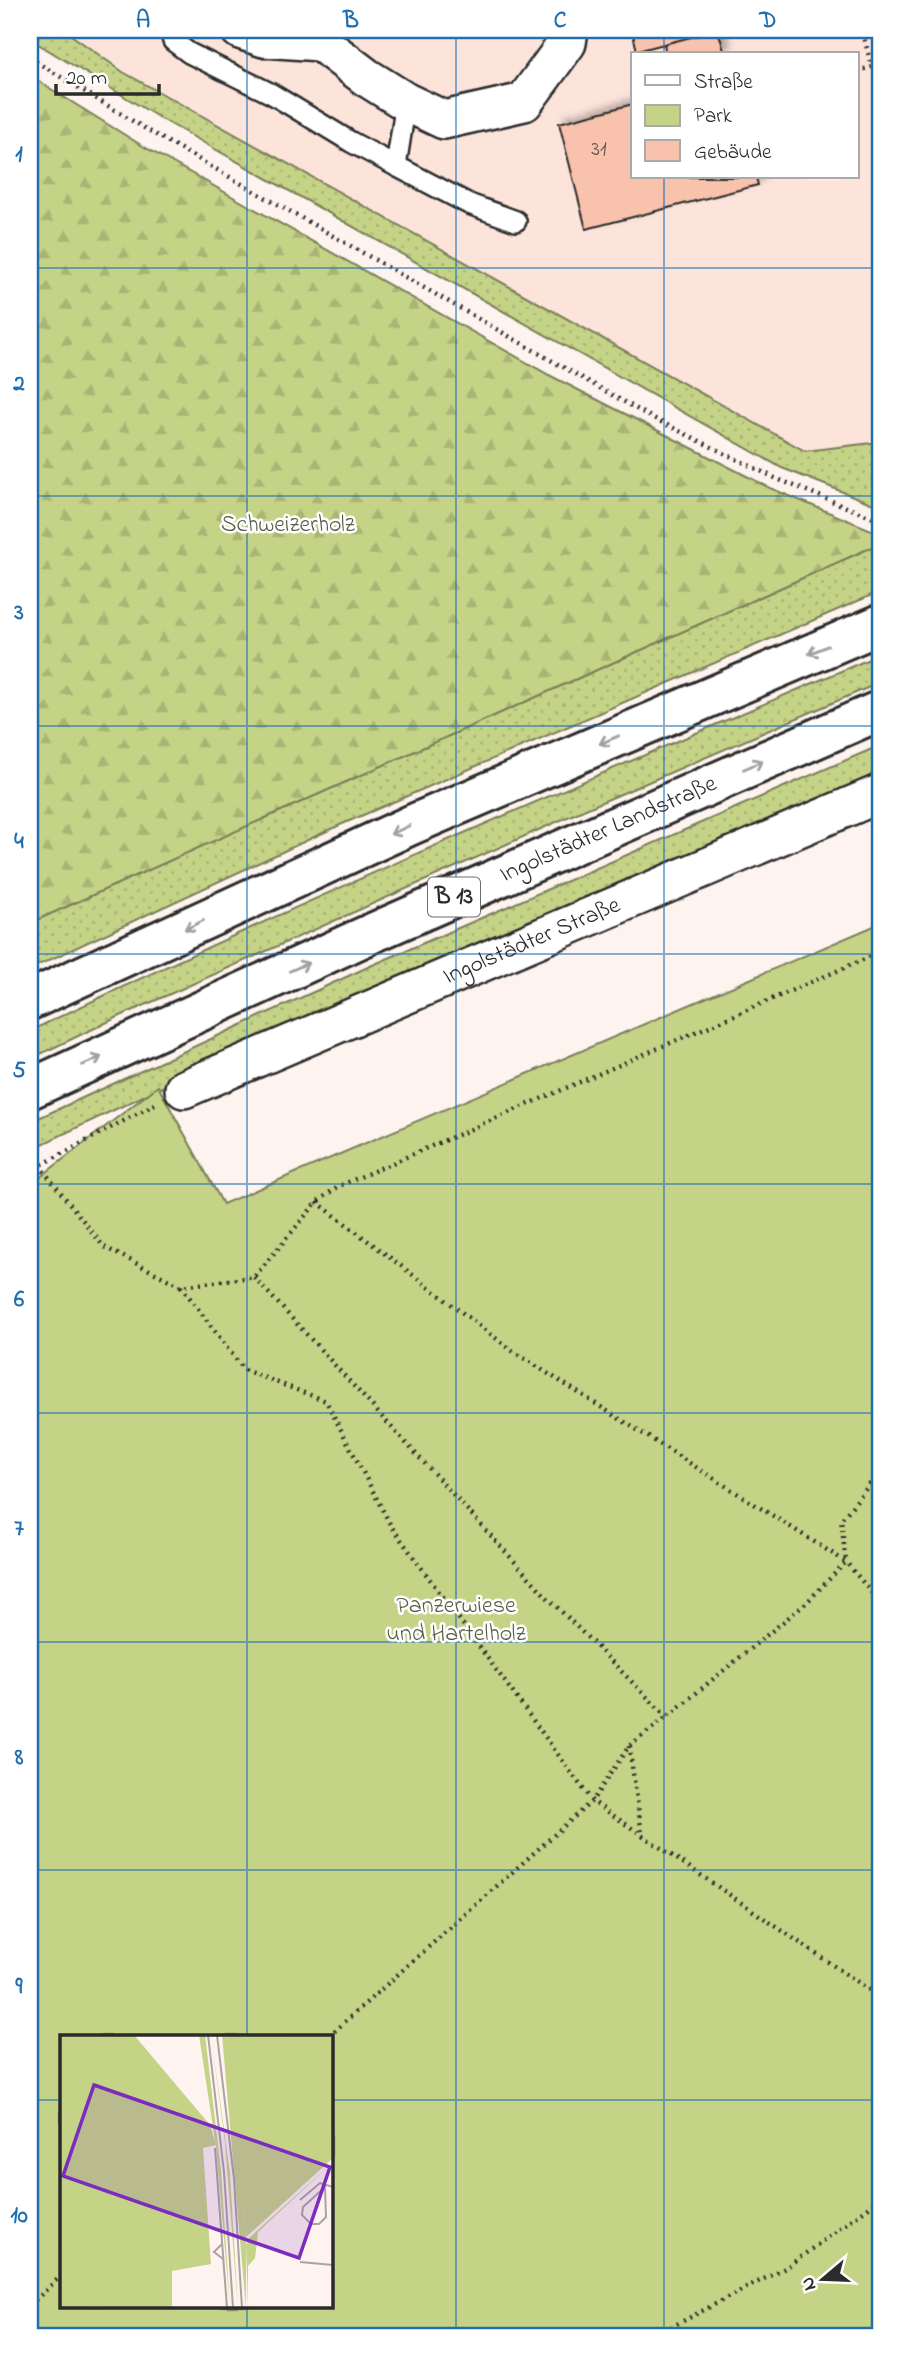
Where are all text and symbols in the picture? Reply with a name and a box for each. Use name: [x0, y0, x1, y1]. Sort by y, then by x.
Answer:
text: A: [136, 5, 150, 38]
text: B: [342, 5, 359, 38]
text: C: [554, 5, 567, 38]
text: D: [759, 5, 776, 38]
scale bar: [56, 52, 159, 96]
legend: [631, 52, 858, 178]
text: 20 m: [66, 64, 107, 94]
text: Straße: [694, 68, 753, 98]
text: Park: [694, 102, 733, 132]
house number: 31: [591, 135, 607, 165]
text: Gebäude: [694, 138, 772, 168]
text: 1: [15, 139, 23, 172]
text: 2: [12, 368, 25, 401]
park label: Schweizerholz: [221, 508, 356, 543]
text: 3: [13, 597, 24, 630]
one-way arrow: [808, 644, 830, 657]
one-way arrow: [599, 734, 621, 747]
one-way arrow: [742, 758, 764, 771]
street label: Ingolstädter Landstraße: [494, 766, 723, 892]
one-way arrow: [390, 824, 412, 837]
text: 4: [14, 826, 24, 859]
road number: B 13: [428, 877, 480, 916]
street label: Ingolstädter Straße: [438, 888, 626, 994]
one-way arrow: [184, 919, 205, 932]
one-way arrow: [288, 959, 309, 973]
one-way arrow: [81, 1054, 102, 1067]
text: 5: [12, 1055, 26, 1088]
text: 6: [14, 1284, 25, 1317]
text: 7: [14, 1513, 24, 1546]
park label: Panzerwiese und Hartelholz: [386, 1589, 527, 1652]
text: 8: [14, 1742, 24, 1775]
text: 9: [15, 1971, 24, 2004]
inset map: [60, 2035, 332, 2308]
text: 10: [10, 2200, 28, 2233]
north arrow: [788, 2244, 858, 2314]
text: N: [794, 2273, 824, 2294]

